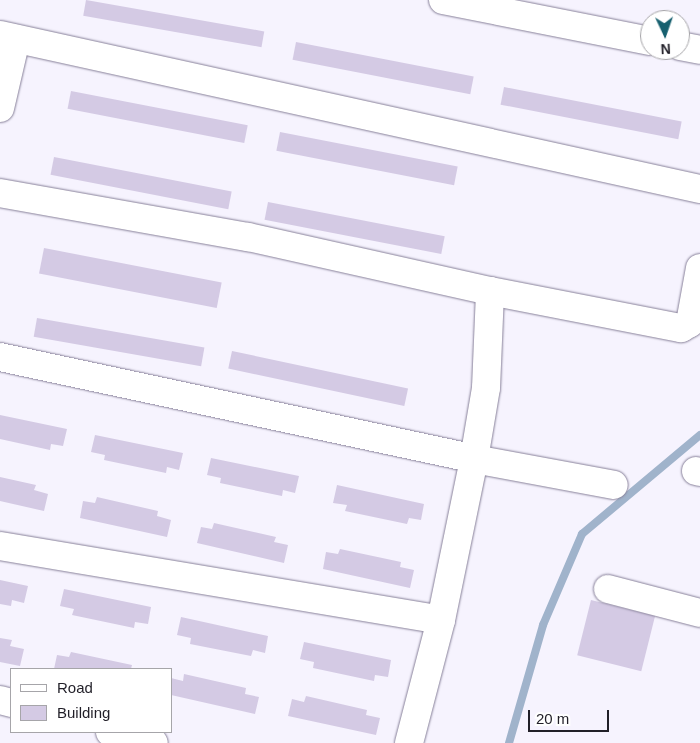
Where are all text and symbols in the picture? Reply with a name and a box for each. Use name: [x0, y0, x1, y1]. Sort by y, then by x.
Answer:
north arrow: [640, 10, 690, 60]
text: N: [660, 41, 671, 57]
legend: [10, 668, 172, 733]
text: Road: [57, 679, 93, 696]
scale bar: [530, 700, 611, 732]
text: Building: [57, 704, 110, 721]
text: 20 m: [536, 710, 569, 727]

